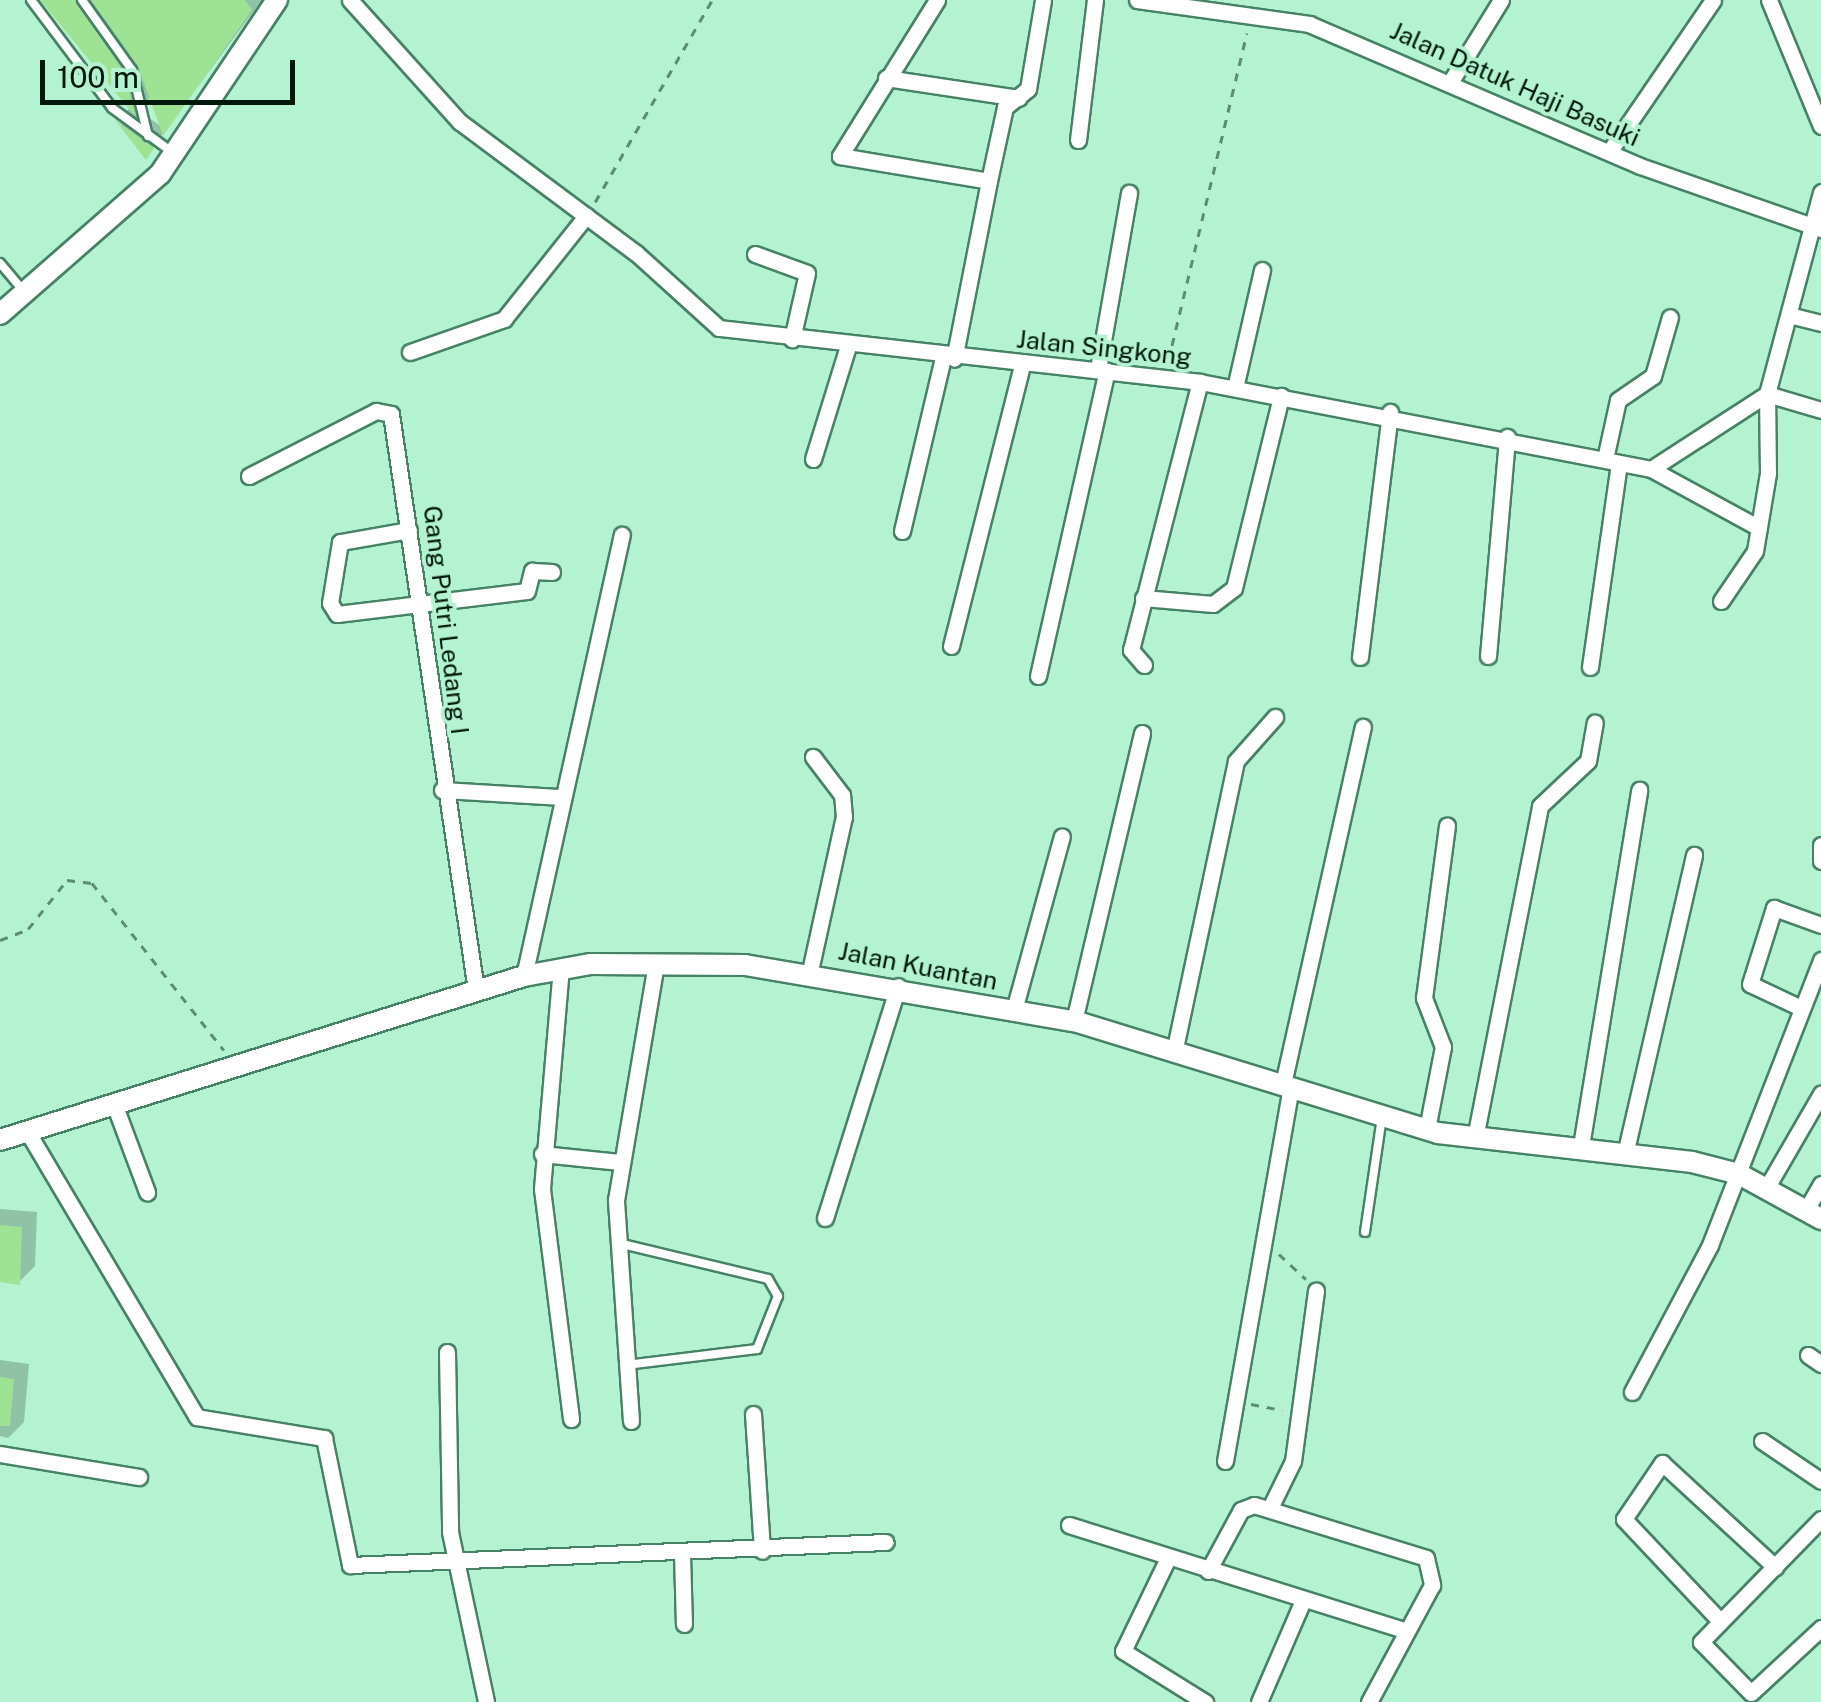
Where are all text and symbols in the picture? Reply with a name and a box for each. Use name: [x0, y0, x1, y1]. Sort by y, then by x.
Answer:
street label: Jalan Datuk Haji Basuki: [1385, 15, 1645, 153]
scale bar: [45, 40, 300, 102]
text: 100 m: [57, 59, 139, 95]
street label: Jalan Singkong: [1015, 324, 1193, 372]
street label: Gang Putri Ledang I: [417, 504, 475, 736]
street label: Jalan Kuantan: [836, 936, 1000, 996]

